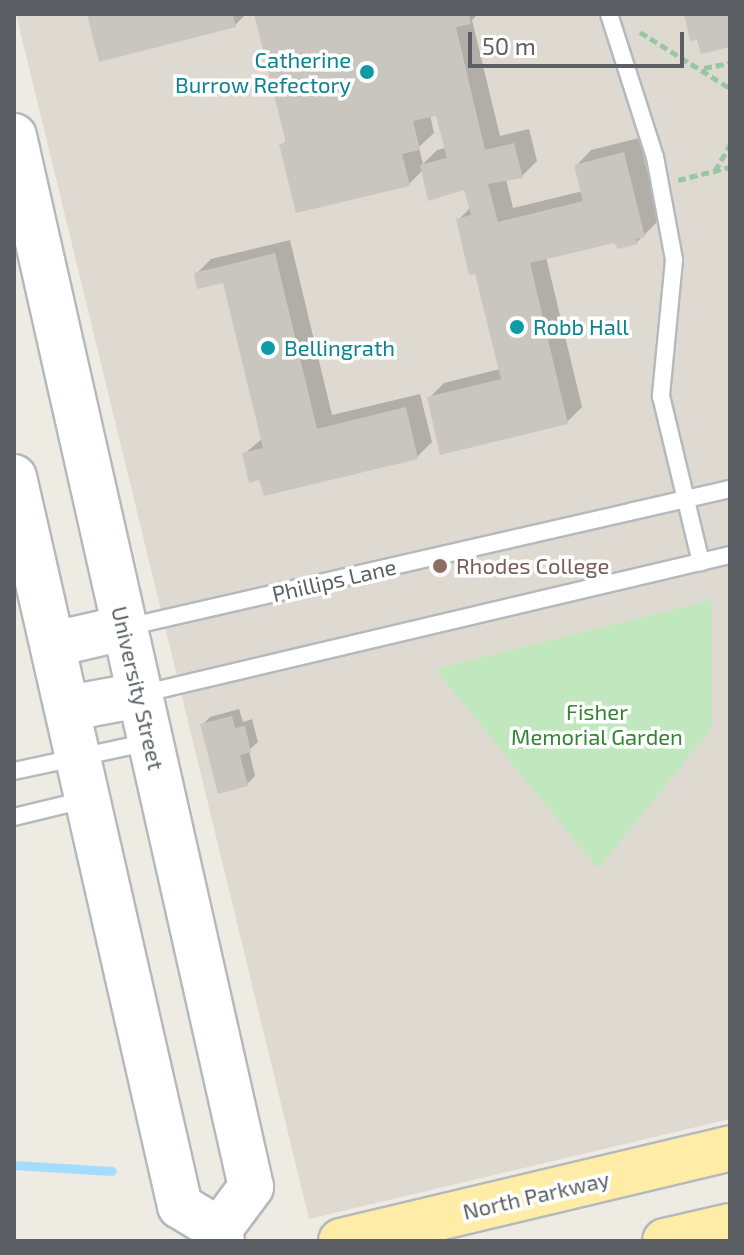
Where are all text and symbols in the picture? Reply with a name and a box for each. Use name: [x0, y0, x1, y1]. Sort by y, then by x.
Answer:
scale bar: [472, 16, 688, 66]
text: 50 m: [482, 31, 536, 60]
place label: Catherine Burrow Refectory: [175, 46, 351, 98]
marker: Catherine Burrow Refectory: [358, 63, 376, 81]
place label: Robb Hall: [533, 314, 629, 340]
marker: Robb Hall: [508, 318, 526, 336]
place label: Bellingrath: [284, 335, 395, 361]
marker: Bellingrath: [259, 339, 277, 357]
street label: Phillips Lane: [269, 553, 399, 607]
place label: Rhodes College: [456, 553, 609, 579]
marker: Rhodes College: [431, 557, 449, 575]
street label: University Street: [106, 603, 170, 773]
park label: Fisher Memorial Garden: [511, 698, 683, 750]
street label: North Parkway: [460, 1165, 612, 1225]

